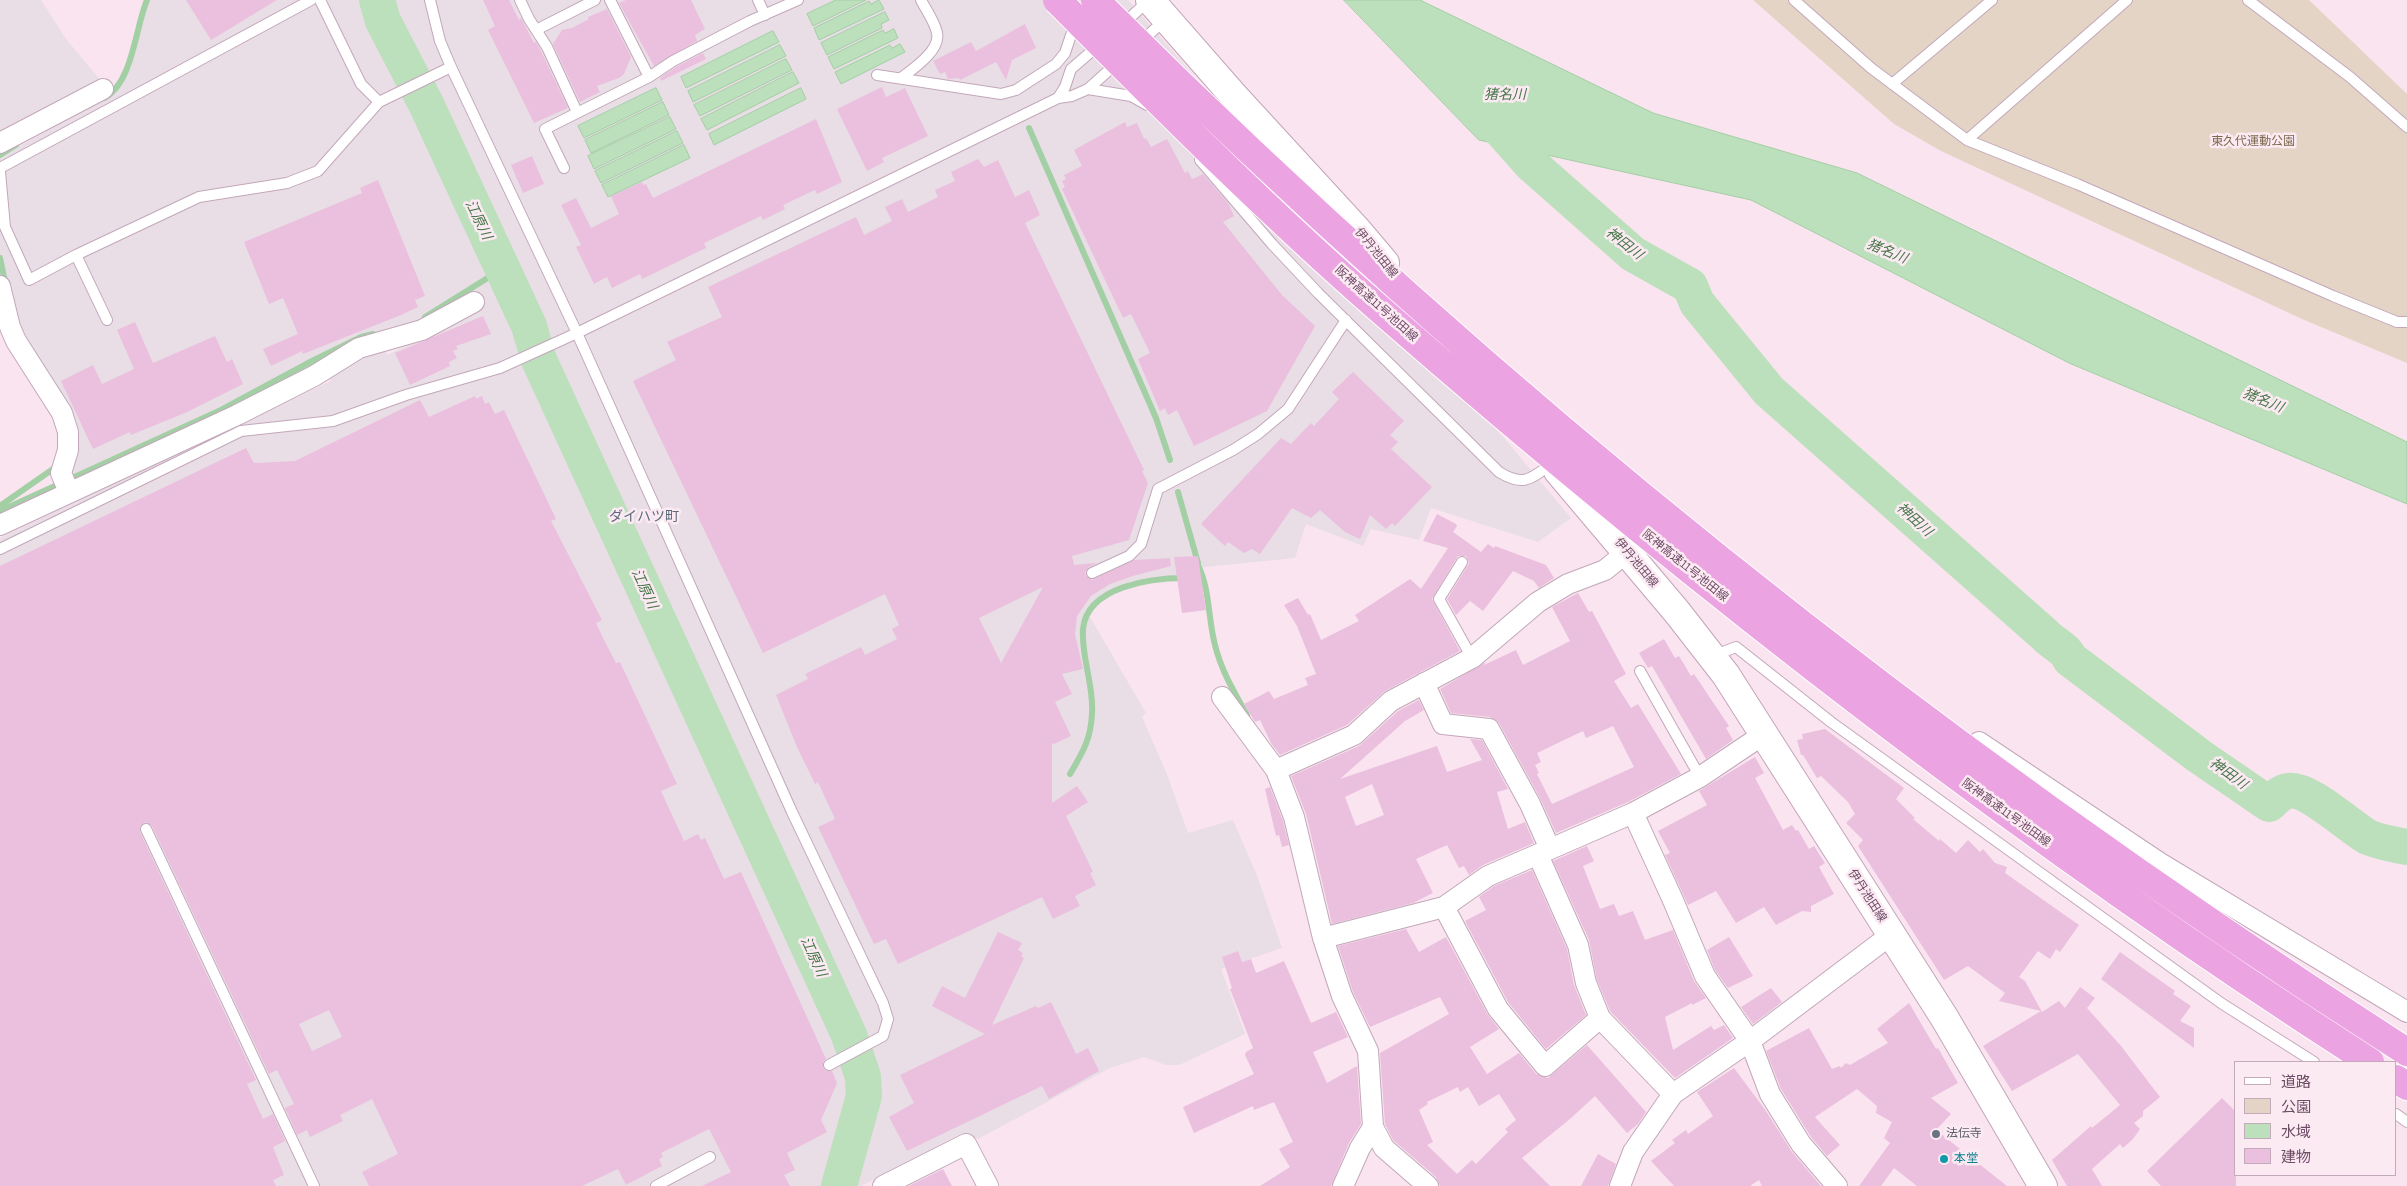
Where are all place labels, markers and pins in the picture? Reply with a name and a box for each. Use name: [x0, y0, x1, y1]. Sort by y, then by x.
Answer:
place label: 法伝寺: [1946, 1127, 1982, 1141]
marker: 法伝寺: [1930, 1128, 1942, 1140]
place label: 本堂: [1954, 1152, 1978, 1166]
marker: 本堂: [1938, 1153, 1950, 1165]

